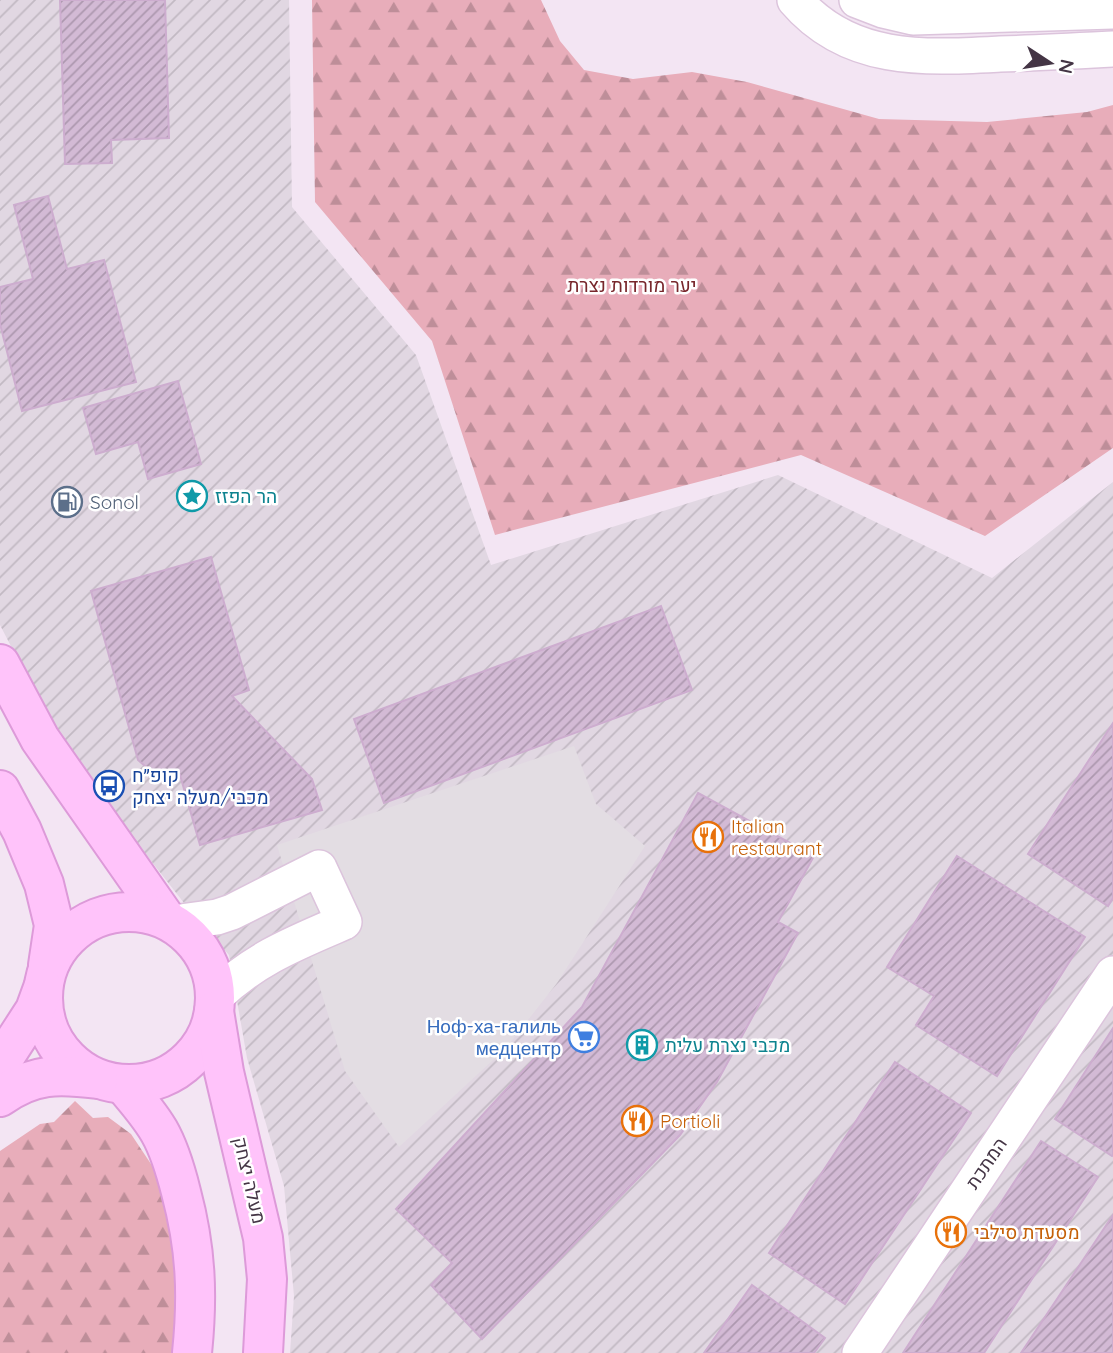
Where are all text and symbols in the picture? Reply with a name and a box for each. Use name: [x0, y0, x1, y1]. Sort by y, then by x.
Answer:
north arrow: [1015, 28, 1085, 98]
text: N: [1053, 57, 1080, 76]
park label: יער מורדות נצרת: [567, 273, 697, 297]
place icon: הר הפזז: [175, 479, 209, 513]
place label: הר הפזז: [215, 484, 277, 508]
fuel station icon: Sonol: [50, 485, 84, 519]
place label: Sonol: [90, 490, 139, 514]
place label: קופ״ח מכבי/מעלה יצחק: [132, 763, 269, 809]
bus stop icon: קופ״ח מכבי/מעלה יצחק: [92, 769, 126, 803]
place label: Italian restaurant: [731, 814, 822, 860]
restaurant icon: Italian restaurant: [691, 820, 725, 854]
place label: Ноф-ха-галиль медцентр: [427, 1014, 561, 1060]
supermarket icon: Ноф-ха-галиль медцентр: [567, 1020, 601, 1054]
building icon: מכבי נצרת עלית: [625, 1028, 659, 1062]
place label: מכבי נצרת עלית: [665, 1033, 790, 1057]
restaurant icon: Portioli: [620, 1104, 654, 1138]
place label: Portioli: [660, 1109, 720, 1133]
street label: המתכת: [960, 1133, 1012, 1193]
street label: מעלה יצחק: [228, 1134, 272, 1226]
restaurant icon: מסעדת סילבי: [934, 1215, 968, 1249]
place label: מסעדת סילבי: [974, 1220, 1079, 1244]

